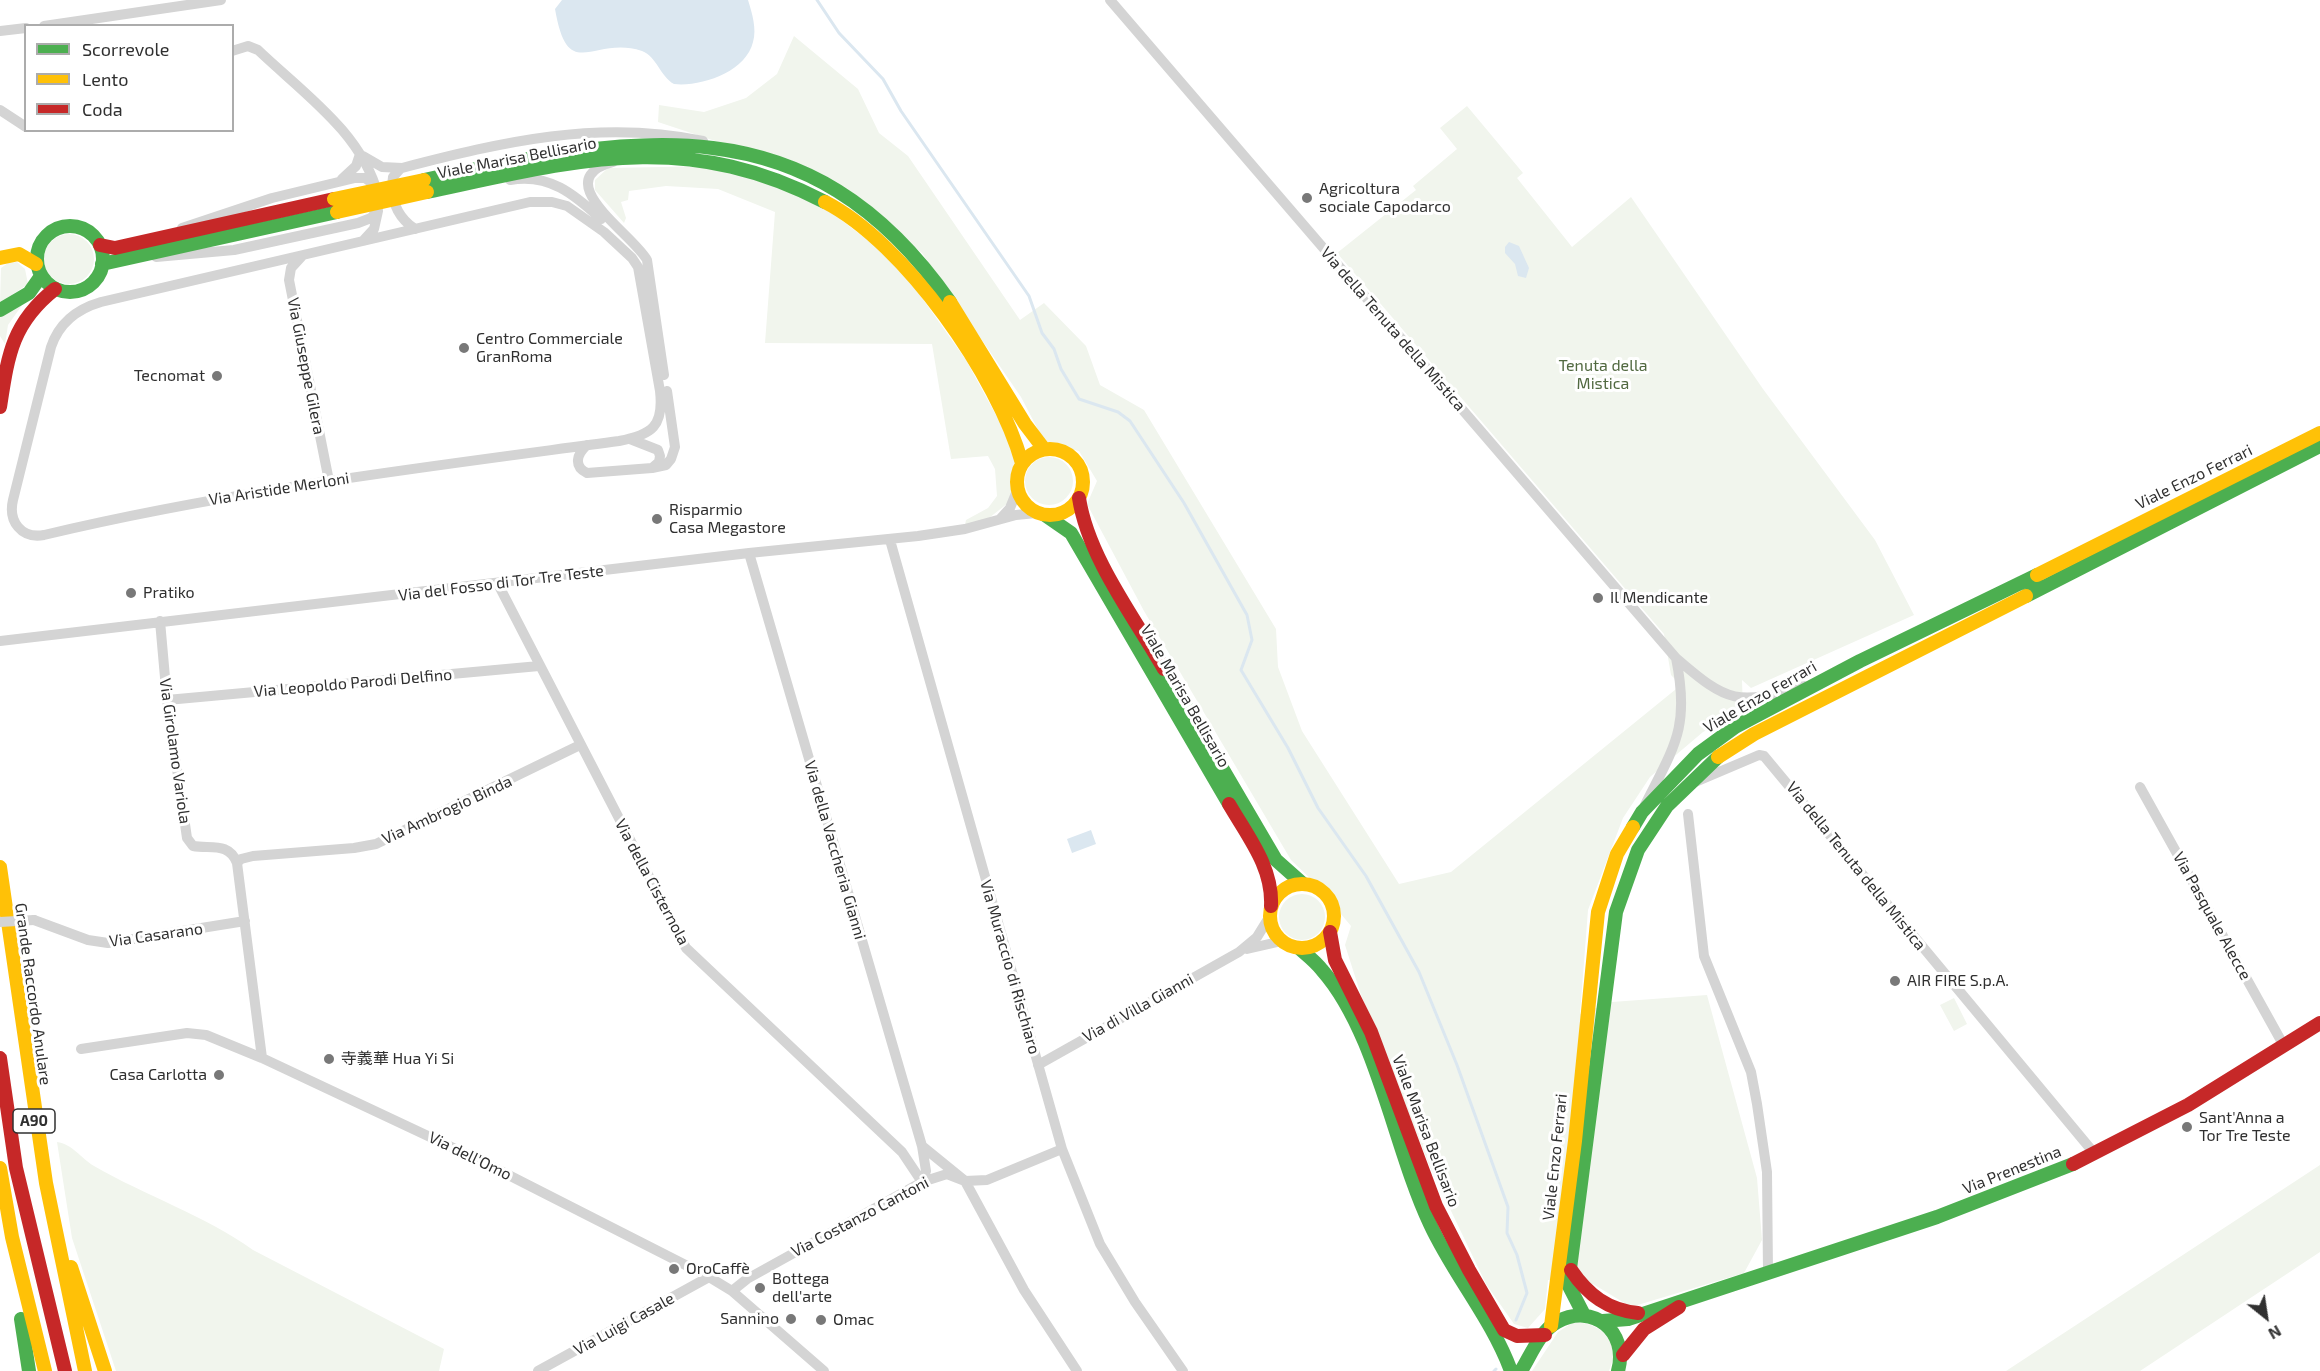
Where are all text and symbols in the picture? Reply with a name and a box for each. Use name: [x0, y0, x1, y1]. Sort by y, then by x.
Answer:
legend: [24, 24, 234, 132]
text: Scorrevole: [82, 38, 169, 60]
text: Lento: [82, 68, 128, 90]
text: Coda: [82, 98, 123, 120]
street label: Viale Marisa Bellisario: [436, 133, 598, 183]
place label: Agricoltura sociale Capodarco: [1319, 179, 1451, 217]
marker: Agricoltura sociale Capodarco: [1300, 191, 1314, 205]
street label: Via della Tenuta della Mistica: [1317, 243, 1469, 415]
street label: Via Giuseppe Gilera: [283, 296, 329, 436]
place label: Centro Commerciale GranRoma: [476, 329, 623, 367]
marker: Centro Commerciale GranRoma: [457, 341, 471, 355]
park label: Tenuta della Mistica: [1558, 356, 1648, 394]
place label: Tecnomat: [134, 366, 205, 386]
marker: Tecnomat: [210, 369, 224, 383]
street label: Viale Enzo Ferrari: [2133, 440, 2255, 514]
street label: Via Aristide Merloni: [207, 468, 351, 510]
place label: Risparmio Casa Megastore: [669, 500, 786, 538]
marker: Risparmio Casa Megastore: [650, 512, 664, 526]
street label: Via del Fosso di Tor Tre Teste: [397, 561, 605, 605]
place label: Pratiko: [143, 583, 195, 603]
marker: Pratiko: [124, 586, 138, 600]
place label: Il Mendicante: [1610, 588, 1708, 608]
marker: Il Mendicante: [1591, 591, 1605, 605]
street label: Viale Marisa Bellisario: [1136, 621, 1234, 771]
street label: Viale Enzo Ferrari: [1700, 657, 1820, 737]
street label: Via Leopoldo Parodi Delfino: [253, 665, 453, 701]
street label: Via Girolamo Variola: [155, 677, 195, 825]
street label: Via della Vaccheria Gianni: [800, 758, 870, 942]
street label: Via Ambrogio Binda: [379, 771, 515, 849]
street label: Via della Tenuta della Mistica: [1782, 778, 1930, 954]
street label: Via della Cisternola: [611, 816, 693, 948]
street label: Via Pasquale Alecce: [2169, 849, 2255, 983]
street label: Via Muraccio di Rischiaro: [976, 878, 1044, 1056]
street label: Grande Raccordo Anulare: [11, 902, 55, 1086]
street label: Via Casarano: [108, 919, 204, 951]
street label: Via di Villa Gianni: [1079, 970, 1197, 1046]
place label: AIR FIRE S.p.A.: [1907, 971, 2009, 991]
marker: AIR FIRE S.p.A.: [1888, 974, 1902, 988]
place label: 寺義華 Hua Yi Si: [341, 1049, 454, 1069]
marker: 寺義華 Hua Yi Si: [322, 1052, 336, 1066]
street label: Viale Marisa Bellisario: [1388, 1052, 1464, 1210]
place label: Casa Carlotta: [109, 1065, 207, 1085]
marker: Casa Carlotta: [212, 1068, 226, 1082]
street label: Viale Enzo Ferrari: [1539, 1093, 1571, 1221]
place label: Sant'Anna a Tor Tre Teste: [2199, 1108, 2291, 1146]
road number: A90: [13, 1109, 55, 1133]
marker: Sant'Anna a Tor Tre Teste: [2180, 1120, 2194, 1134]
street label: Via dell'Omo: [425, 1128, 515, 1184]
street label: Via Prenestina: [1960, 1142, 2064, 1198]
street label: Via Costanzo Cantoni: [788, 1173, 932, 1261]
place label: OroCaffè: [686, 1259, 750, 1279]
marker: OroCaffè: [667, 1262, 681, 1276]
place label: Bottega dell'arte: [772, 1269, 832, 1307]
marker: Bottega dell'arte: [753, 1281, 767, 1295]
north arrow: [2236, 1287, 2296, 1347]
street label: Via Luigi Casale: [570, 1288, 678, 1360]
place label: Sannino: [720, 1309, 779, 1329]
place label: Omac: [833, 1310, 874, 1330]
marker: Sannino: [784, 1312, 798, 1326]
marker: Omac: [814, 1313, 828, 1327]
text: N: [2265, 1322, 2285, 1344]

